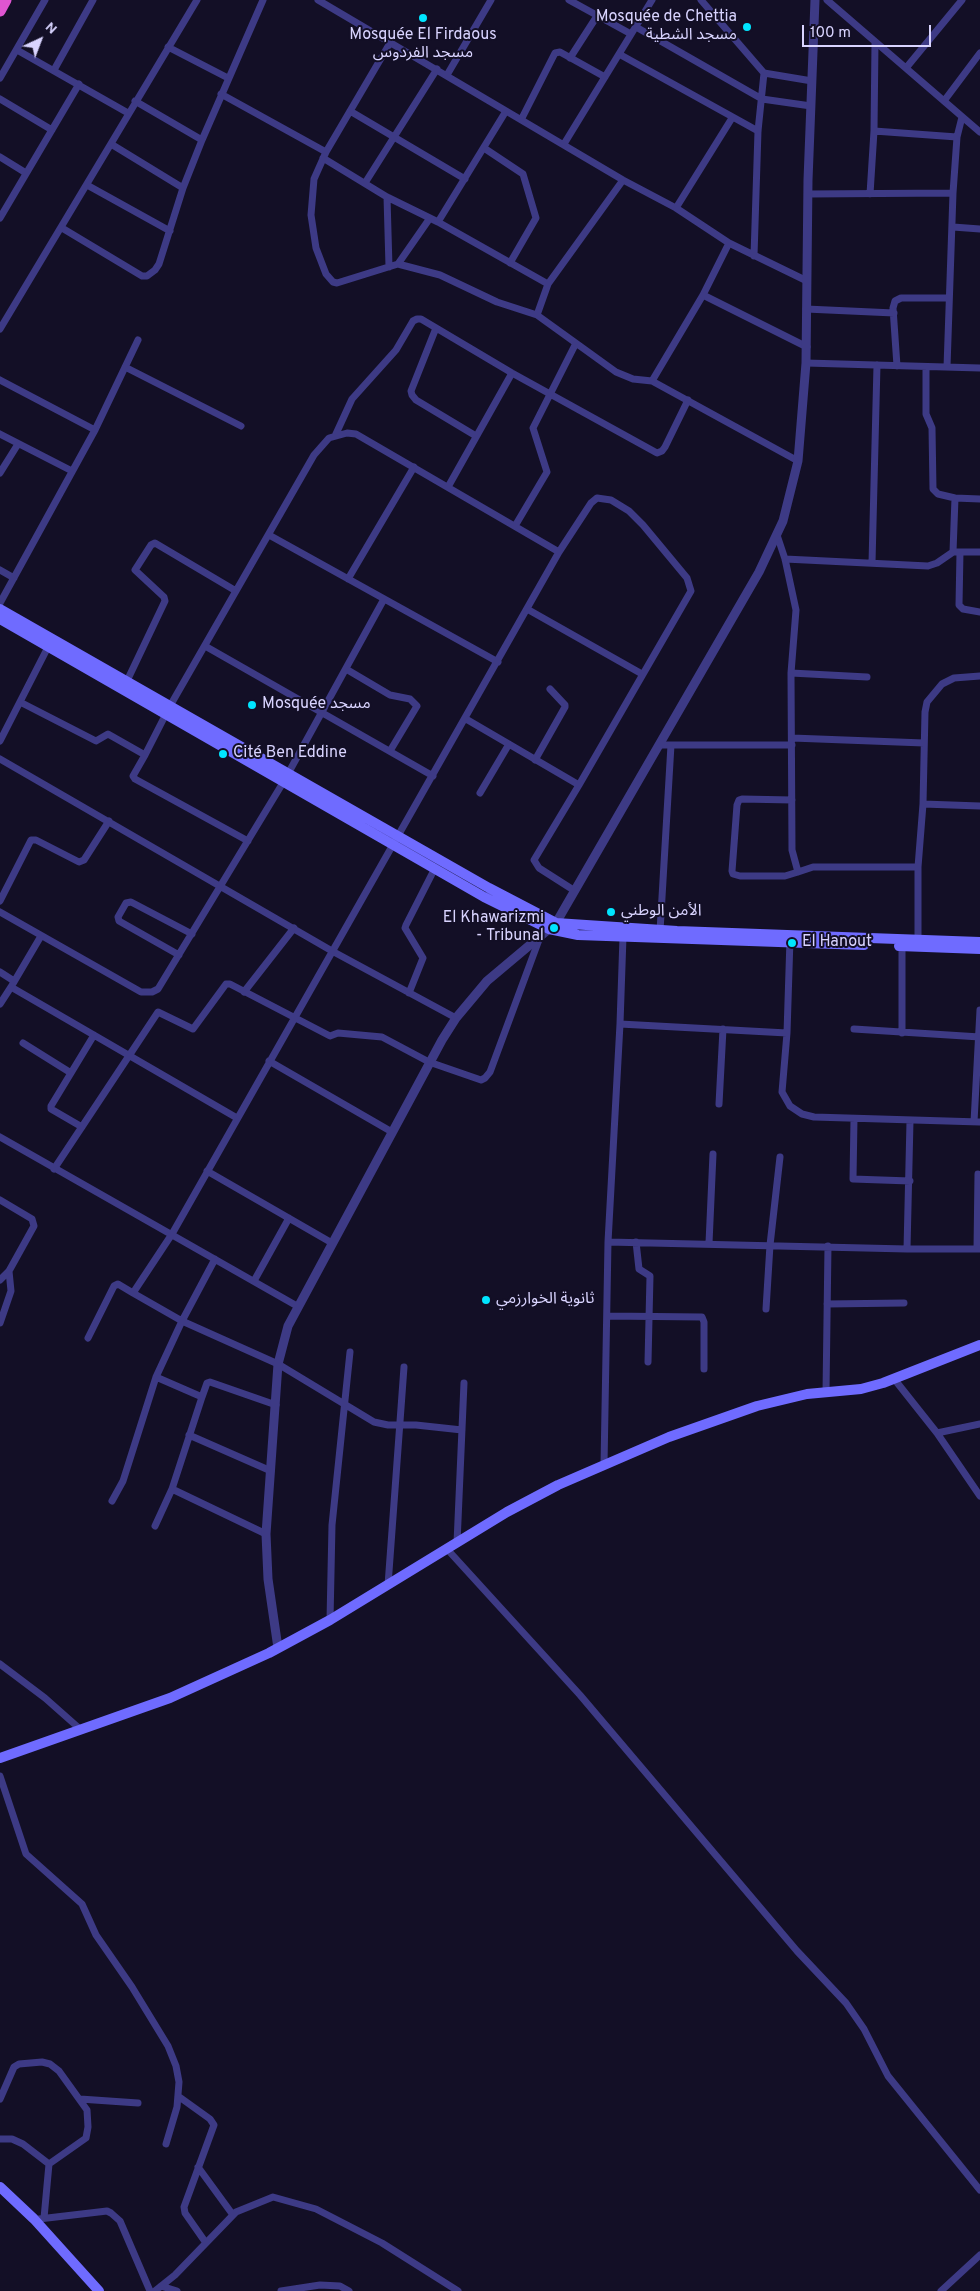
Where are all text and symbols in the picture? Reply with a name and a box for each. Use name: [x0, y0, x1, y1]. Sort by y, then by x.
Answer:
place label: Mosquée de Chettia مسجد الشطية: [596, 8, 737, 46]
marker: Mosquée El Firdaous مسجد الفردوس: [417, 12, 429, 24]
north arrow: [15, 15, 65, 65]
scale bar: [805, 15, 934, 47]
text: N: [41, 19, 60, 38]
marker: Mosquée de Chettia مسجد الشطية: [741, 21, 753, 33]
text: 100 m: [810, 24, 851, 43]
place label: Mosquée El Firdaous مسجد الفردوس: [349, 26, 497, 64]
place label: Mosquée مسجد: [262, 695, 371, 715]
marker: Mosquée مسجد: [246, 699, 258, 711]
place label: Cité Ben Eddine: [233, 744, 347, 764]
marker: Cité Ben Eddine: [217, 748, 229, 760]
place label: الأمن الوطني: [621, 902, 702, 922]
marker: الأمن الوطني: [605, 906, 617, 918]
place label: El Khawarizmi - Tribunal: [443, 909, 544, 947]
marker: El Khawarizmi - Tribunal: [548, 922, 560, 934]
place label: El Hanout: [802, 933, 872, 953]
marker: El Hanout: [786, 937, 798, 949]
place label: ثانوية الخوارزمي: [496, 1290, 594, 1310]
marker: ثانوية الخوارزمي: [480, 1294, 492, 1306]

